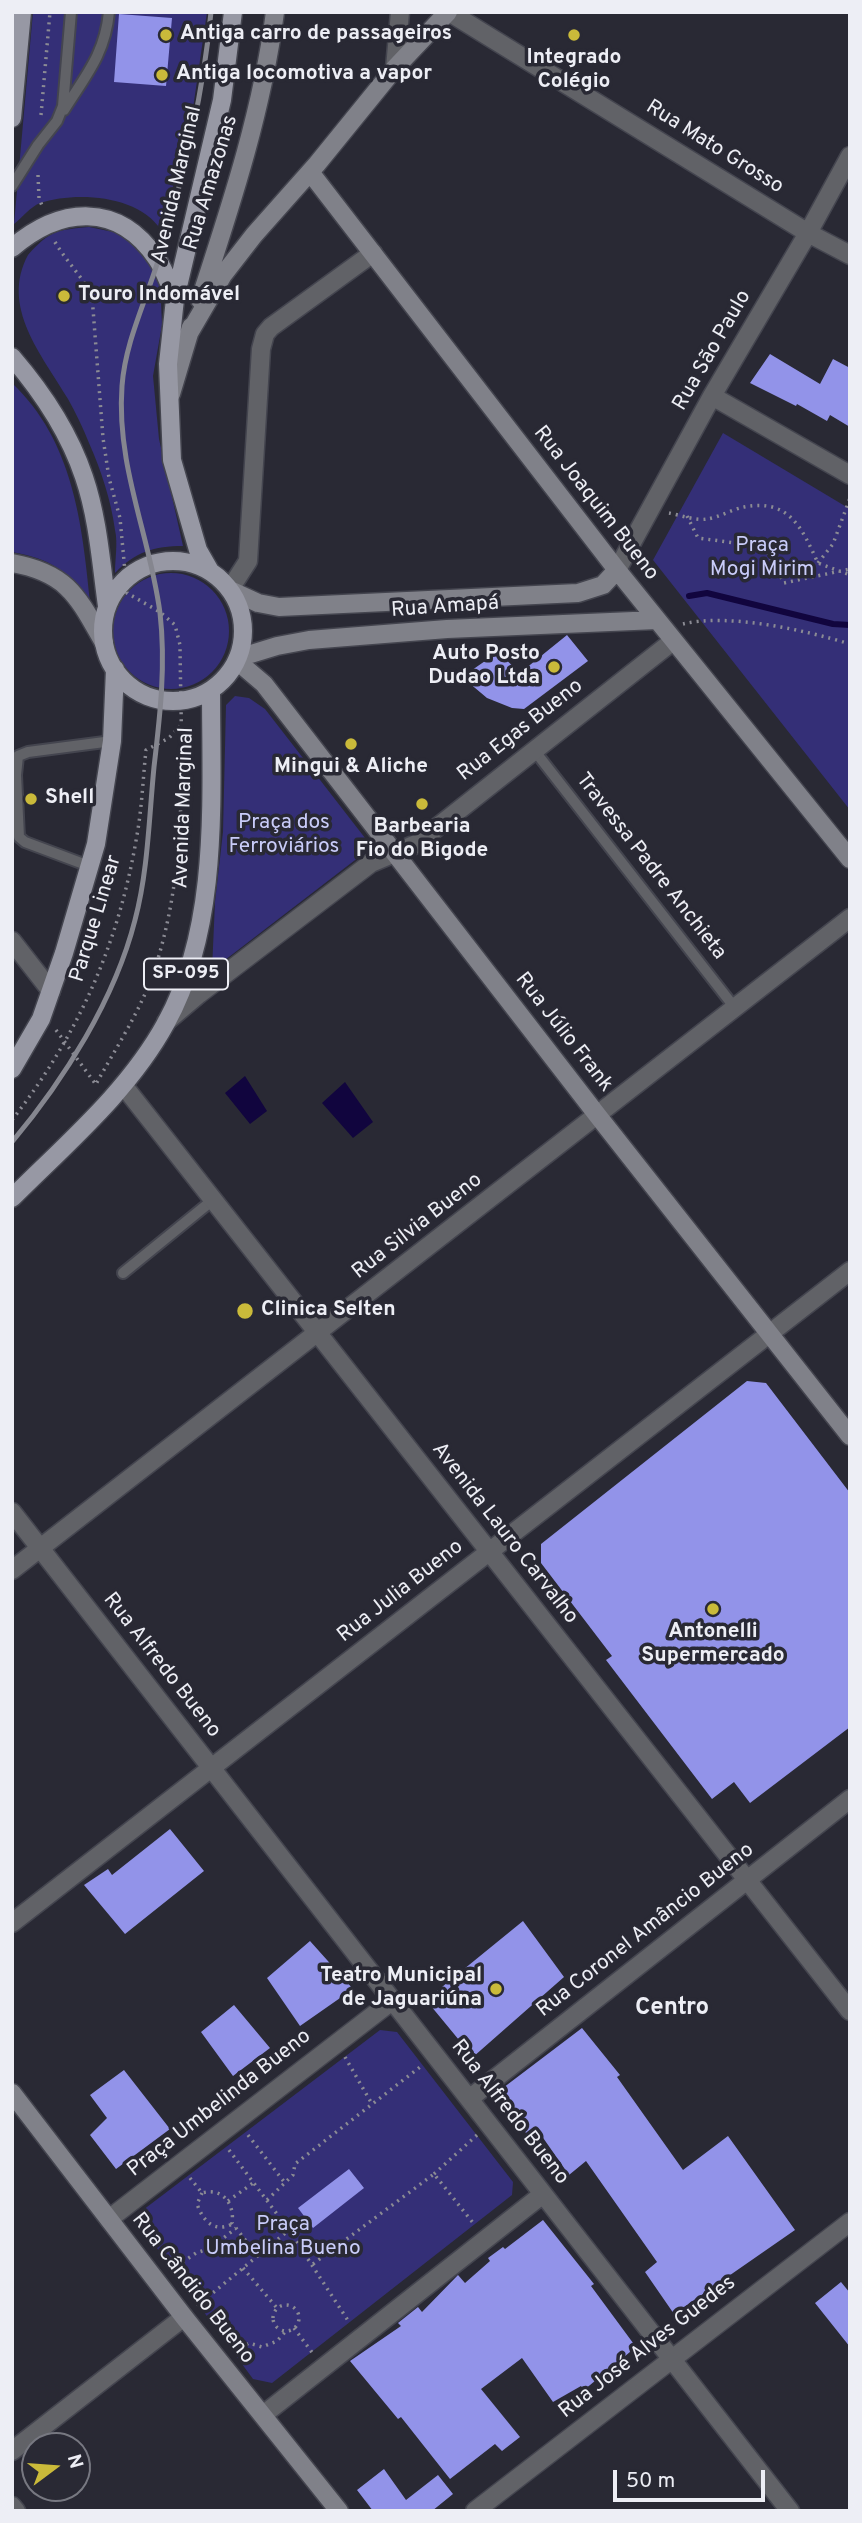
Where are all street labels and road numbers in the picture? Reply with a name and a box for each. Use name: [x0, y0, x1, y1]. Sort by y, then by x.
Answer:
street label: Rua Mato Grosso: [640, 96, 788, 200]
street label: Avenida Marginal: [148, 104, 208, 266]
street label: Rua Amazonas: [180, 113, 244, 253]
street label: Rua São Paulo: [668, 286, 758, 416]
street label: Rua Joaquim Bueno: [527, 422, 663, 586]
street label: Rua Amapá: [390, 592, 500, 624]
street label: Rua Egas Bueno: [453, 674, 589, 788]
street label: Avenida Marginal: [170, 727, 200, 889]
street label: Travessa Padre Anchieta: [569, 769, 731, 965]
street label: Parque Linear: [66, 852, 128, 986]
road number: SP-095: [144, 958, 228, 990]
street label: Rua Júlio Frank: [509, 968, 617, 1098]
street label: Rua Silvia Bueno: [348, 1168, 488, 1286]
street label: Avenida Lauro Carvalho: [425, 1438, 583, 1630]
street label: Rua Julia Bueno: [333, 1535, 469, 1649]
street label: Rua Alfredo Bueno: [97, 1589, 225, 1743]
street label: Rua Coronel Amâncio Bueno: [532, 1838, 760, 2024]
street label: Praça Umbelinda Bueno: [123, 2025, 317, 2183]
street label: Rua Alfredo Bueno: [445, 2036, 573, 2190]
street label: Rua Cândido Bueno: [125, 2208, 259, 2370]
street label: Rua José Alves Guedes: [555, 2271, 741, 2425]

